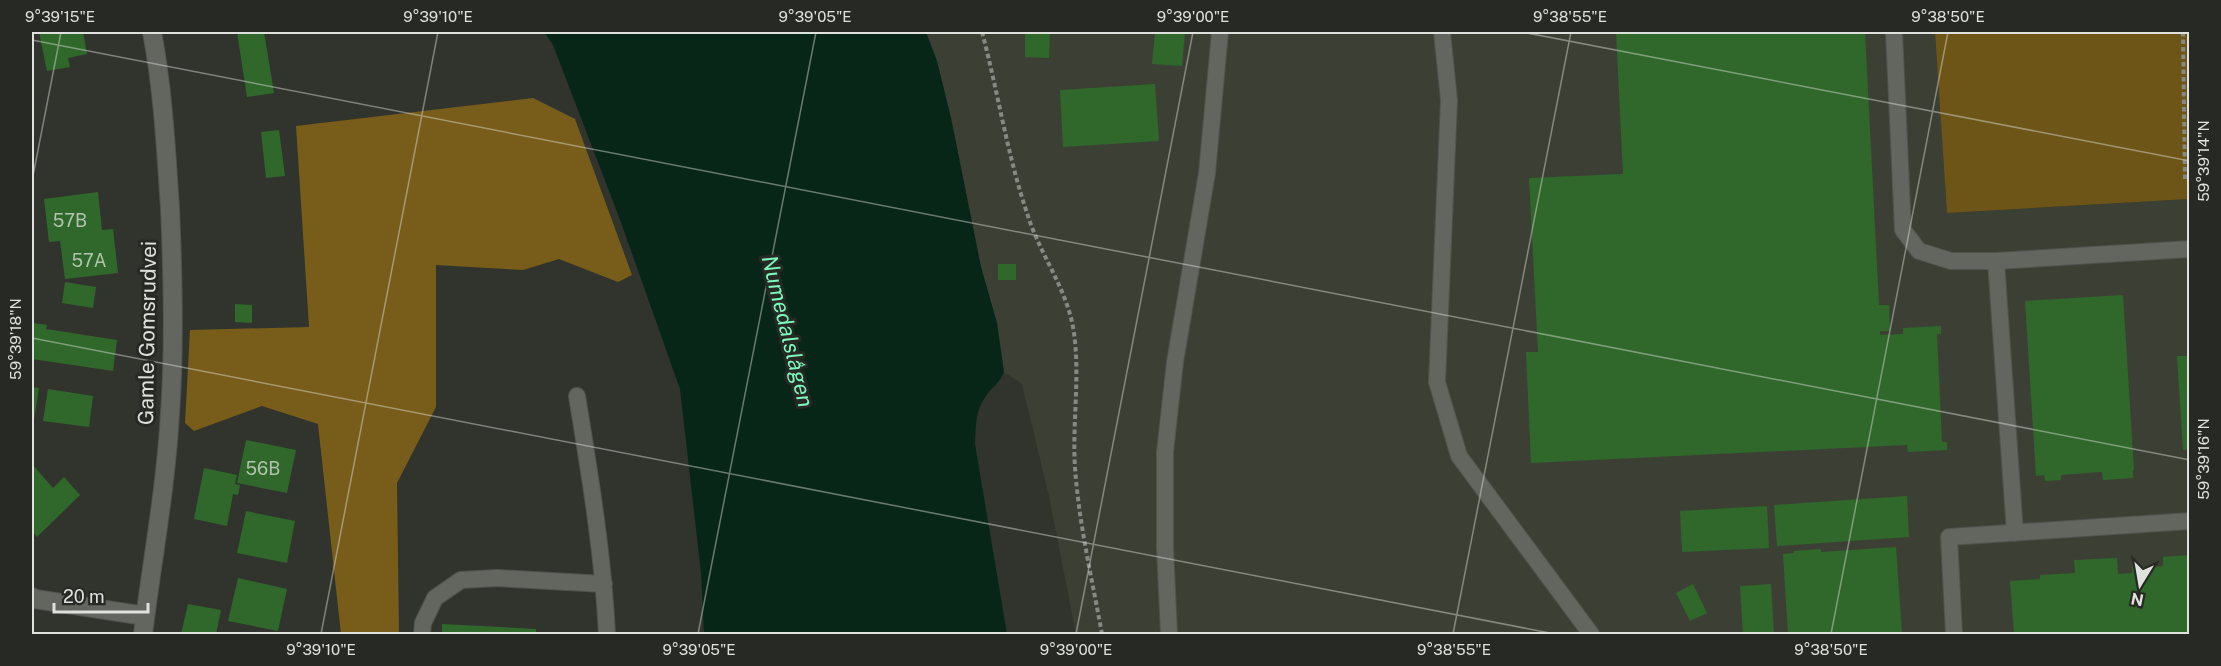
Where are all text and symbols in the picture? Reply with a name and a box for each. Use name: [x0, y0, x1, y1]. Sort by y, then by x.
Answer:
text: 9°39'15"E: [25, 8, 95, 25]
text: 9°39'10"E: [403, 8, 473, 25]
text: 9°39'05"E: [778, 8, 852, 25]
text: 9°39'00"E: [1157, 8, 1229, 25]
text: 9°38'55"E: [1533, 8, 1607, 25]
text: 9°38'50"E: [1911, 8, 1985, 25]
text: 59°39'14"N: [2195, 120, 2212, 202]
house number: 57B: [53, 210, 87, 231]
street label: Gamle Gomsrudvei: [133, 241, 161, 425]
house number: 57A: [71, 250, 107, 271]
water label: Numedalslågen: [757, 252, 819, 410]
text: 59°39'18"N: [7, 298, 24, 380]
text: 59°39'16"N: [2195, 418, 2212, 500]
house number: 56B: [246, 458, 280, 479]
north arrow: [2110, 555, 2170, 615]
scale bar: [54, 576, 148, 614]
text: 20 m: [63, 586, 105, 607]
text: N: [2129, 589, 2145, 610]
text: 9°39'10"E: [286, 641, 356, 658]
text: 9°39'05"E: [662, 641, 736, 658]
text: 9°39'00"E: [1040, 641, 1112, 658]
text: 9°38'55"E: [1417, 641, 1491, 658]
text: 9°38'50"E: [1794, 641, 1868, 658]

